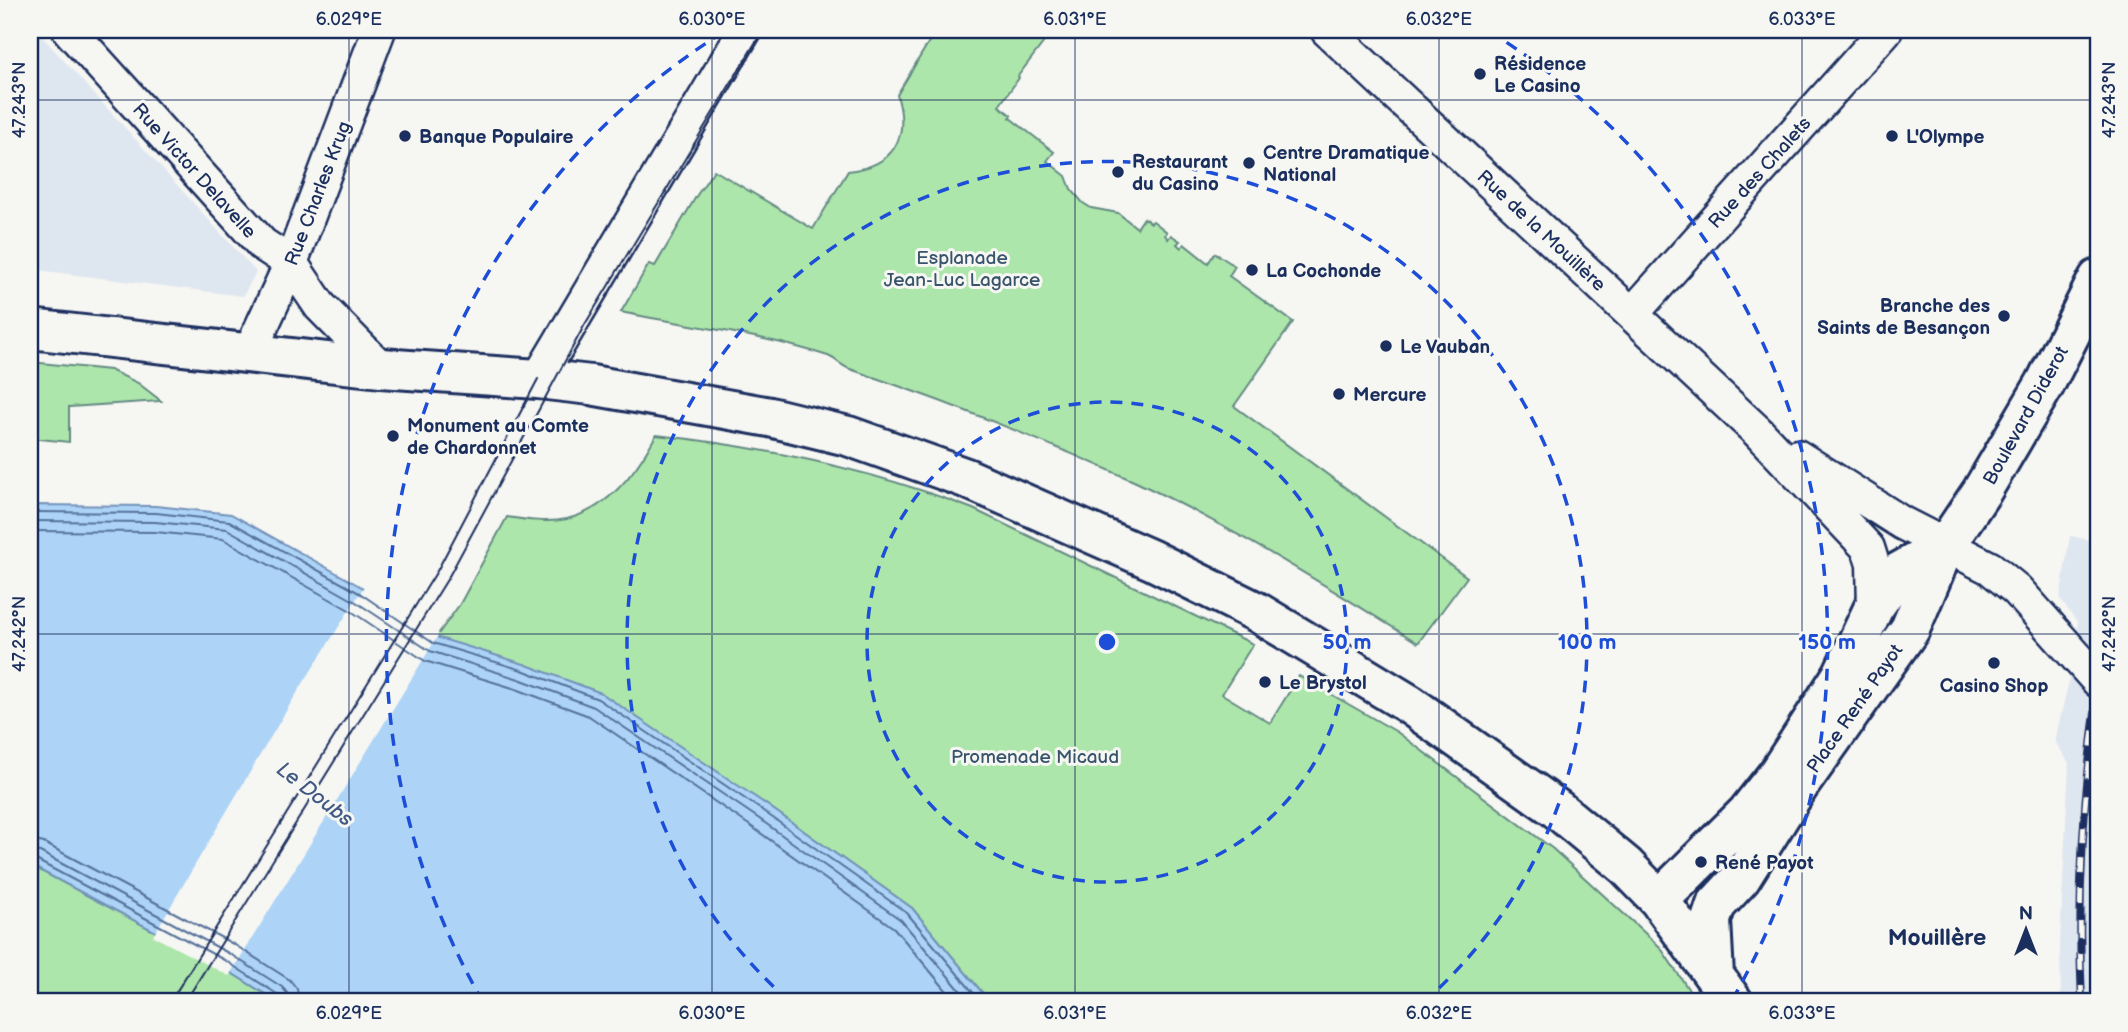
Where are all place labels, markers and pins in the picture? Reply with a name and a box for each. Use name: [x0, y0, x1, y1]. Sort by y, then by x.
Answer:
place label: Résidence Le Casino: [1494, 53, 1586, 98]
marker: Résidence Le Casino: [1472, 66, 1488, 82]
place label: Banque Populaire: [419, 126, 573, 149]
place label: L'Olympe: [1906, 126, 1985, 149]
marker: Banque Populaire: [397, 128, 413, 144]
marker: L'Olympe: [1884, 128, 1900, 144]
place label: Centre Dramatique National: [1263, 142, 1429, 187]
place label: Restaurant du Casino: [1132, 151, 1229, 196]
marker: Centre Dramatique National: [1241, 155, 1257, 171]
marker: Restaurant du Casino: [1110, 164, 1126, 180]
place label: La Cochonde: [1266, 260, 1381, 283]
marker: La Cochonde: [1244, 262, 1260, 278]
place label: Branche des Saints de Besançon: [1817, 295, 1990, 340]
marker: Branche des Saints de Besançon: [1996, 308, 2012, 324]
place label: Le Vauban: [1400, 336, 1490, 359]
marker: Le Vauban: [1378, 338, 1394, 354]
place label: Mercure: [1353, 384, 1427, 407]
marker: Mercure: [1331, 386, 1347, 402]
place label: Monument au Comte de Chardonnet: [407, 415, 589, 460]
marker: Monument au Comte de Chardonnet: [385, 428, 401, 444]
centre of rings: [1095, 630, 1119, 654]
marker: Casino Shop: [1986, 655, 2002, 671]
place label: Le Brystol: [1279, 672, 1367, 695]
marker: Le Brystol: [1257, 674, 1273, 690]
place label: Casino Shop: [1940, 675, 2048, 698]
place label: René Payot: [1715, 852, 1814, 875]
marker: René Payot: [1693, 854, 1709, 870]

